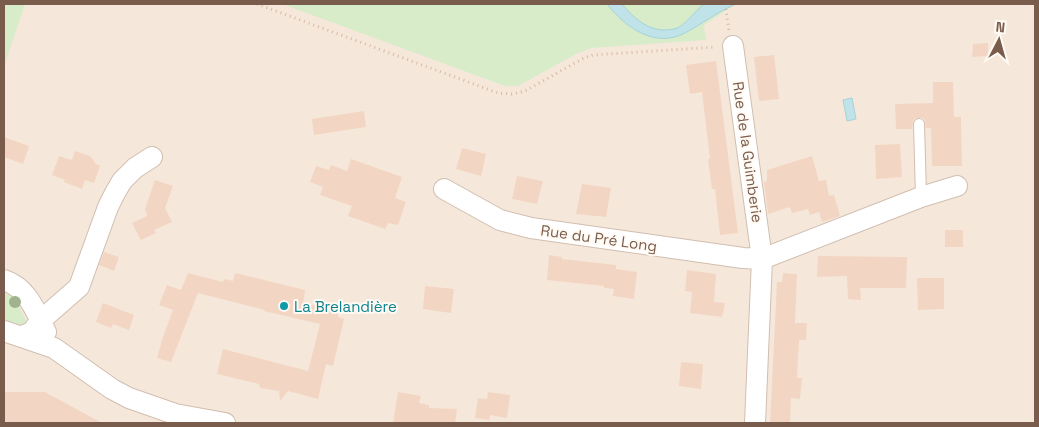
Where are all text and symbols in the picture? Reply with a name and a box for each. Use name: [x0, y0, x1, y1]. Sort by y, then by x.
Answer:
north arrow: [974, 15, 1024, 65]
text: N: [995, 18, 1006, 37]
street label: Rue de la Guimberie: [729, 80, 767, 224]
street label: Rue du Pré Long: [540, 220, 658, 256]
place label: La Brelandière: [294, 297, 397, 316]
marker: La Brelandière: [278, 300, 290, 312]

